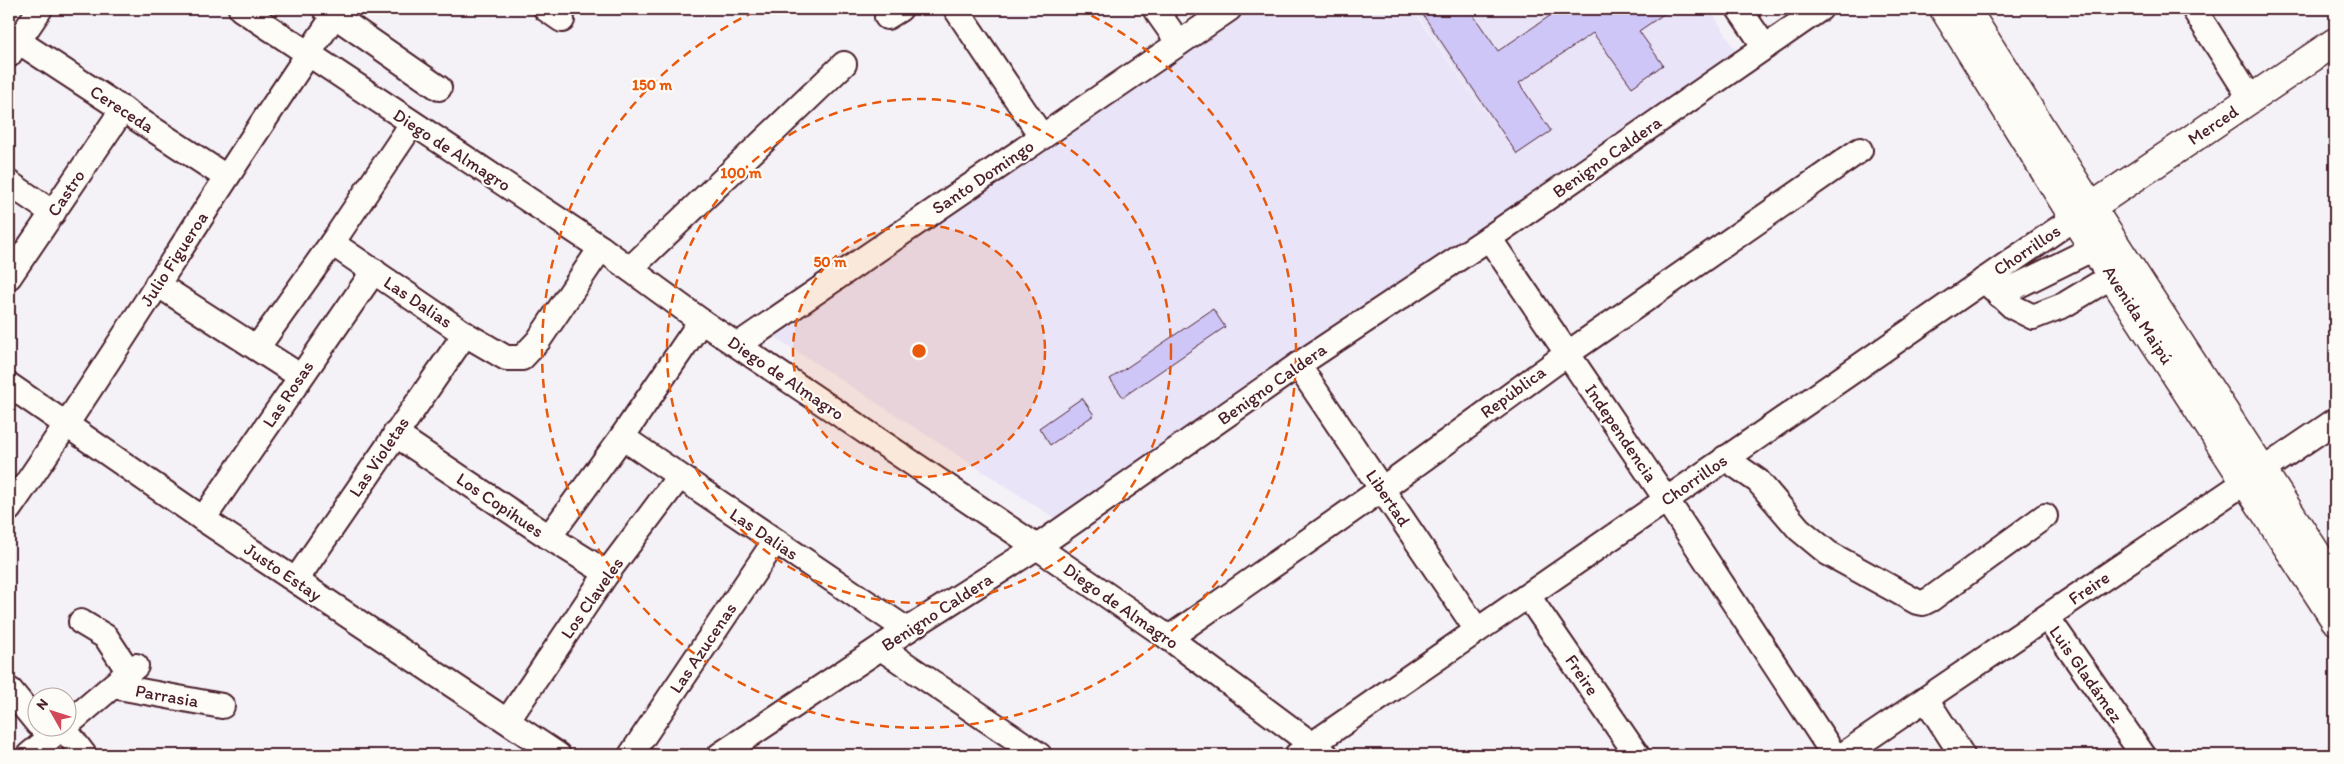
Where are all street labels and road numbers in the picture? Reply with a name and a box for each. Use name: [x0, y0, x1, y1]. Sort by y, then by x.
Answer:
street label: Cereceda: [86, 80, 159, 138]
street label: Merced: [2183, 100, 2243, 150]
street label: Diego de Almagro: [389, 104, 515, 196]
street label: Benigno Caldera: [1548, 111, 1666, 203]
street label: Santo Domingo: [928, 135, 1038, 219]
street label: Castro: [42, 165, 90, 221]
street label: Julio Figueroa: [135, 207, 213, 310]
street label: Chorrillos: [1989, 220, 2065, 280]
street label: Avenida Maipú: [2098, 262, 2178, 368]
street label: Las Dalias: [380, 271, 456, 333]
street label: Diego de Almagro: [724, 331, 848, 425]
street label: Benigno Caldera: [1213, 338, 1331, 430]
street label: Las Rosas: [258, 356, 318, 432]
street label: República: [1476, 360, 1551, 423]
street label: Independencia: [1580, 380, 1662, 486]
street label: Las Violetas: [344, 413, 414, 501]
street label: Chorrillos: [1656, 449, 1732, 511]
street label: Libertad: [1361, 465, 1415, 531]
street label: Los Copihues: [452, 468, 548, 542]
street label: Las Dalias: [726, 503, 802, 565]
street label: Justo Estay: [240, 538, 327, 606]
street label: Los Claveles: [556, 553, 628, 643]
street label: Diego de Almagro: [1059, 558, 1183, 654]
street label: Freire: [2064, 566, 2114, 610]
street label: Benigno Caldera: [877, 567, 997, 656]
street label: Las Azucenas: [665, 598, 741, 698]
street label: Luis Gladámez: [2044, 621, 2128, 727]
street label: Freire: [1560, 650, 1604, 700]
street label: Parrasia: [134, 680, 201, 712]

